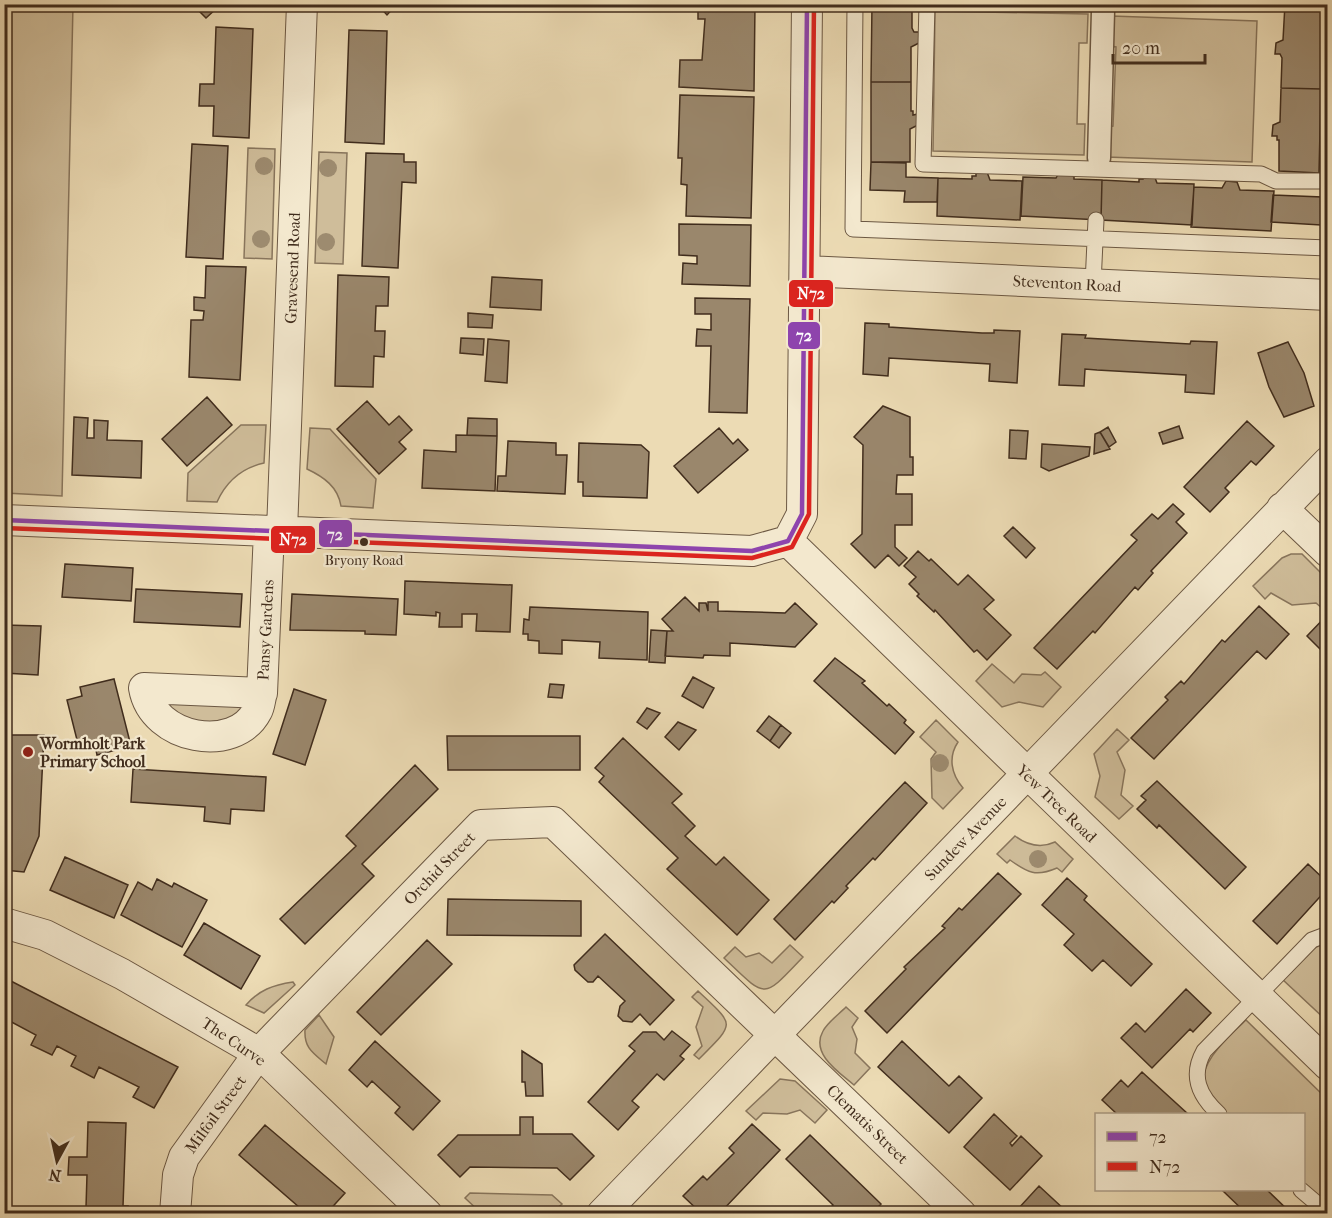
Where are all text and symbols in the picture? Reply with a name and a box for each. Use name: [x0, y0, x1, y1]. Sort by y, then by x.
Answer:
scale bar: [1113, 27, 1204, 65]
text: 20 m: [1122, 38, 1160, 59]
street label: Gravesend Road: [281, 212, 304, 324]
street label: Steventon Road: [1012, 271, 1122, 296]
line badge: N72: [788, 279, 834, 308]
text: N72: [797, 284, 825, 303]
line badge: 72: [787, 321, 821, 350]
text: 72: [795, 326, 812, 345]
line badge: 72: [318, 519, 353, 548]
line badge: N72: [270, 525, 316, 554]
text: 72: [326, 525, 343, 544]
text: N72: [279, 530, 307, 549]
marker: Bryony Road: [358, 536, 370, 548]
place label: Bryony Road: [325, 552, 404, 569]
street label: Pansy Gardens: [253, 579, 278, 681]
place label: Wormholt Park Primary School: [39, 734, 146, 772]
marker: Wormholt Park Primary School: [21, 745, 35, 759]
street label: Yew Tree Road: [1012, 760, 1101, 846]
street label: Sundew Avenue: [920, 792, 1010, 884]
street label: Orchid Street: [400, 828, 479, 909]
street label: The Curve: [198, 1013, 270, 1070]
street label: Milfoil Street: [181, 1071, 250, 1157]
street label: Clematis Street: [823, 1081, 912, 1168]
legend: [1095, 1113, 1305, 1191]
text: 72: [1149, 1127, 1167, 1148]
north arrow: [27, 1131, 87, 1191]
text: N72: [1149, 1157, 1181, 1178]
text: N: [47, 1165, 62, 1186]

